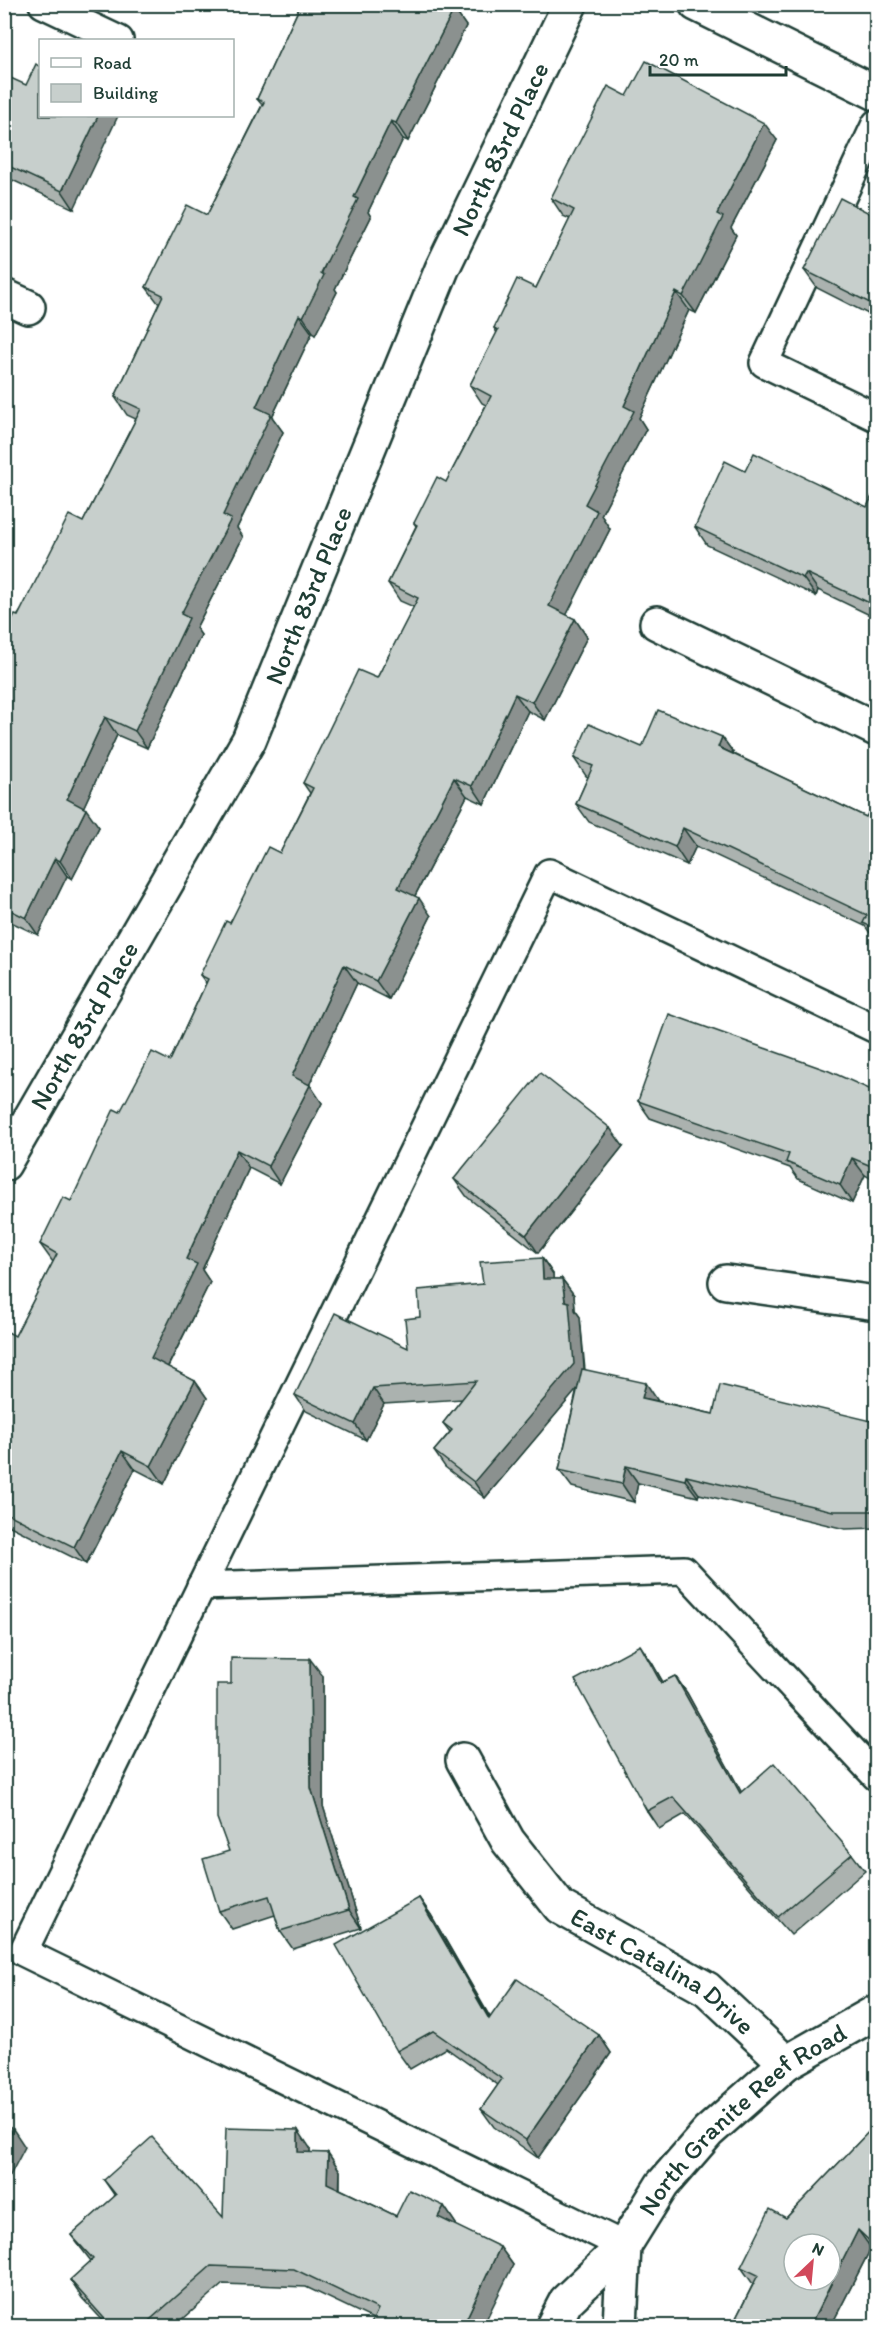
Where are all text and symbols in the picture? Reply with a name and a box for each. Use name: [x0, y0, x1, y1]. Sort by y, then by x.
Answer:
legend: [39, 39, 234, 117]
scale bar: [650, 39, 786, 77]
text: 20 m: [659, 49, 699, 71]
text: Road: [93, 52, 132, 74]
street label: North 83rd Place: [444, 57, 556, 241]
text: Building: [93, 82, 159, 104]
street label: North 83rd Place: [258, 502, 359, 689]
street label: North 83rd Place: [23, 935, 145, 1116]
street label: East Catalina Drive: [565, 1900, 761, 2041]
street label: North Granite Reef Road: [631, 2016, 852, 2221]
north arrow: [782, 2232, 842, 2292]
text: N: [809, 2238, 827, 2260]

